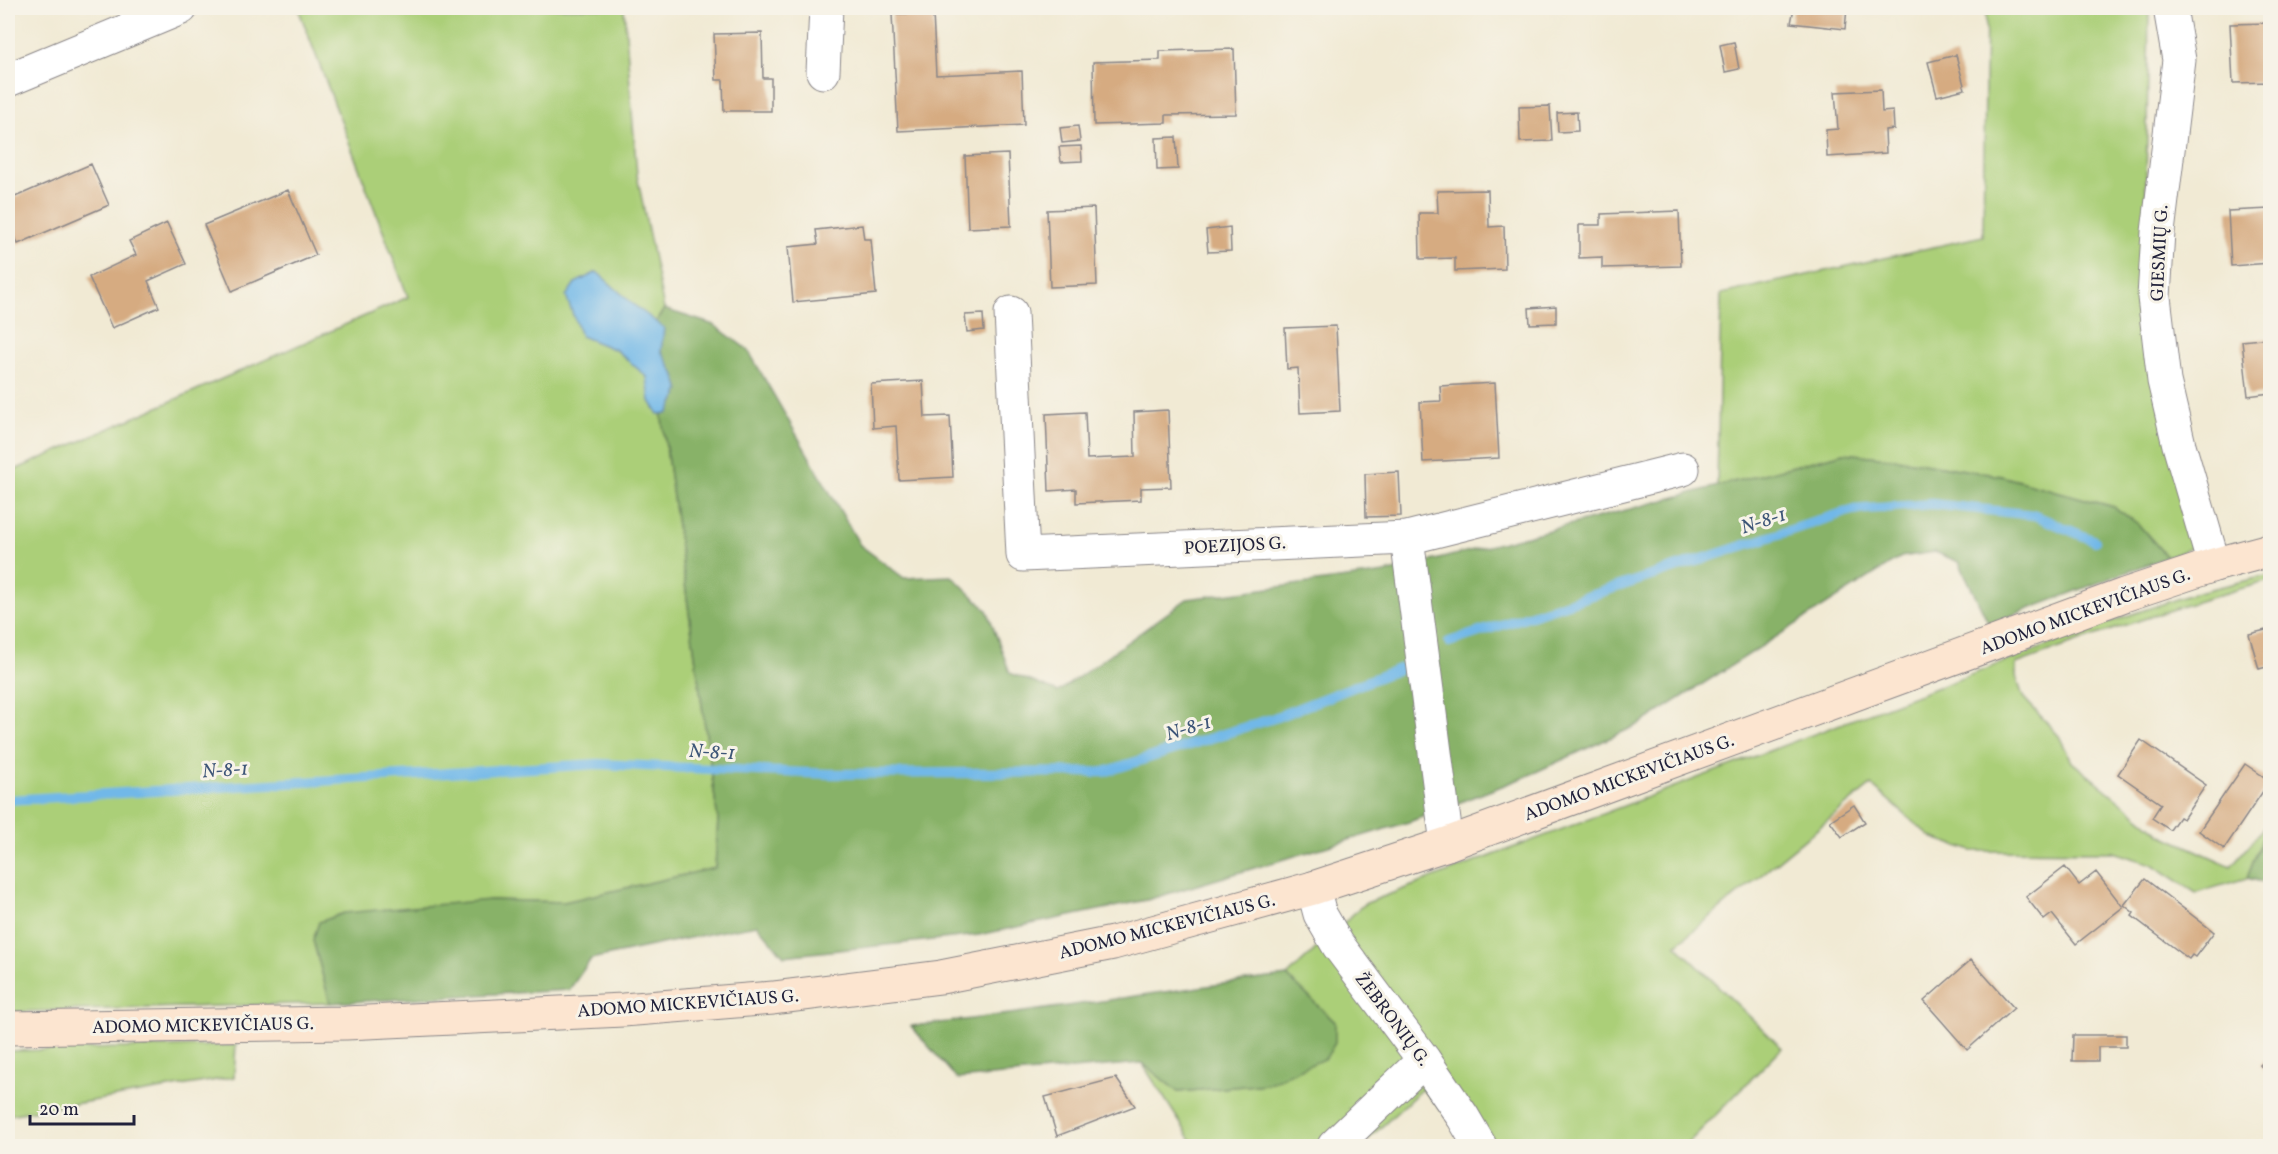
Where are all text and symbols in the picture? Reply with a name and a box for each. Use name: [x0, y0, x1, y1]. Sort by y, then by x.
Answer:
street label: GIESMIŲ G.: [2145, 204, 2176, 302]
water label: N-8-1: [1737, 501, 1790, 542]
street label: POEZIJOS G.: [1183, 531, 1287, 562]
street label: ADOMO MICKEVIČIAUS G.: [1977, 563, 2194, 662]
water label: N-8-1: [1162, 709, 1215, 749]
street label: ADOMO MICKEVIČIAUS G.: [1521, 729, 1738, 828]
water label: N-8-1: [688, 738, 736, 768]
water label: N-8-1: [201, 755, 249, 787]
street label: ADOMO MICKEVIČIAUS G.: [1057, 888, 1278, 966]
street label: ŽEBRONIŲ G.: [1348, 968, 1435, 1072]
street label: ADOMO MICKEVIČIAUS G.: [577, 984, 800, 1025]
street label: ADOMO MICKEVIČIAUS G.: [92, 1012, 314, 1041]
scale bar: [30, 1088, 134, 1126]
text: 20 m: [39, 1098, 79, 1123]

